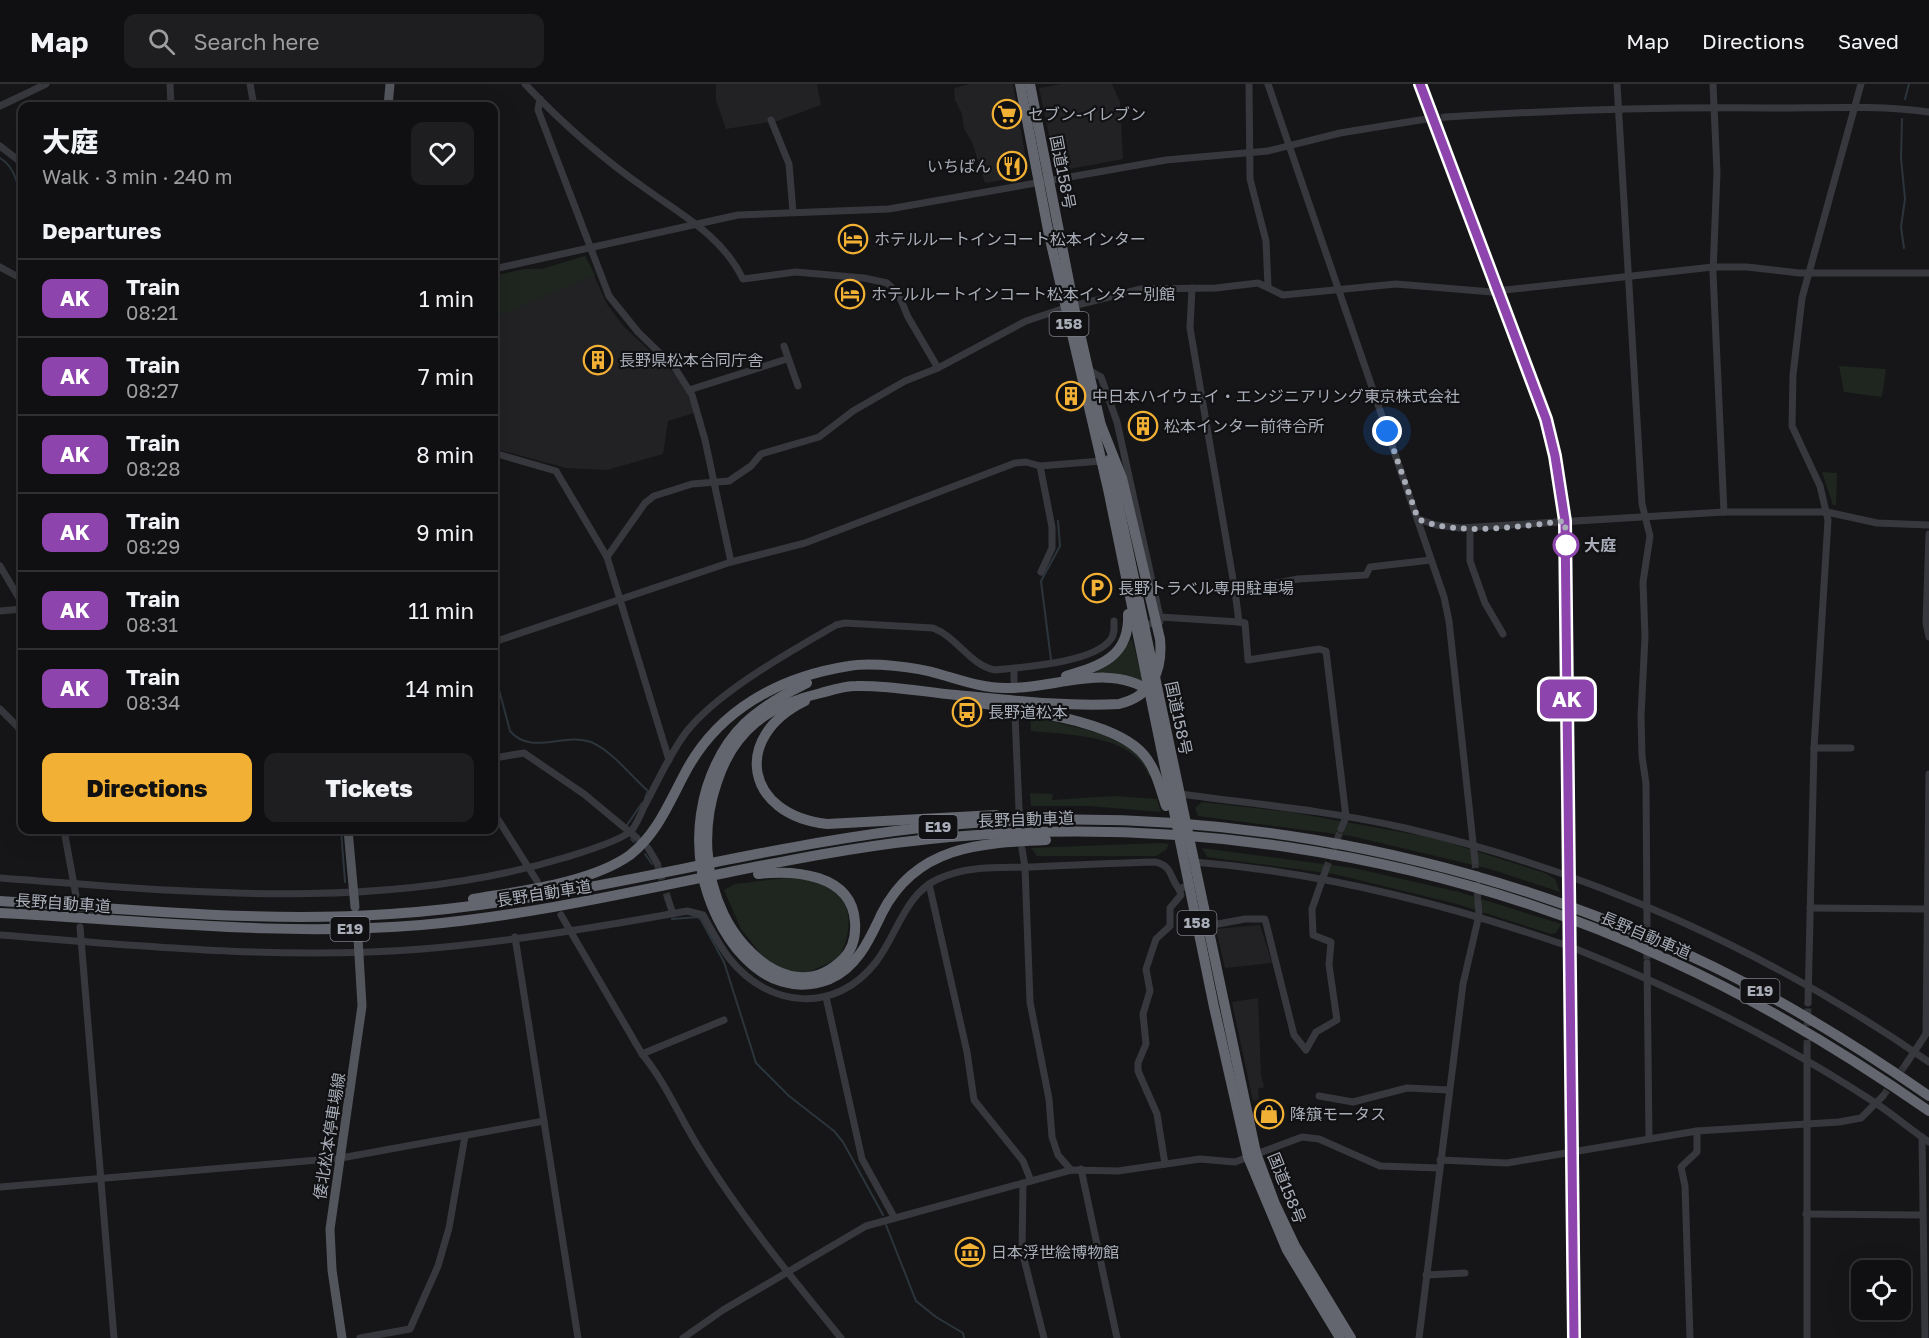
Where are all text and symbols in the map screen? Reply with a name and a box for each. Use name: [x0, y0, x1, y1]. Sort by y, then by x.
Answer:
search box: [124, 14, 544, 68]
text: Map: [30, 25, 88, 58]
icon: search: [145, 25, 178, 58]
text: Search here: [193, 28, 319, 55]
text: Map: [1626, 28, 1669, 54]
text: Directions: [1702, 28, 1805, 54]
text: Saved: [1838, 28, 1899, 54]
supermarket icon: セブン-イレブン: [991, 98, 1023, 130]
place label: セブン-イレブン: [1028, 104, 1146, 124]
button: heart: [411, 122, 474, 185]
text: 大庭: [42, 125, 98, 158]
street label: 国道158号: [1046, 133, 1080, 211]
restaurant icon: いちばん: [996, 150, 1028, 182]
place label: いちばん: [927, 156, 991, 176]
text: Walk · 3 min · 240 m: [42, 164, 232, 188]
text: Departures: [42, 217, 161, 244]
hotel icon: ホテルルートインコート松本インター: [837, 223, 869, 255]
place label: ホテルルートインコート松本インター: [874, 229, 1146, 249]
text: Train: [126, 273, 180, 300]
hotel icon: ホテルルートインコート松本インター別館: [834, 278, 866, 310]
place label: ホテルルートインコート松本インター別館: [871, 284, 1175, 304]
text: AK: [60, 285, 90, 311]
text: 1 min: [419, 285, 474, 312]
text: 08:21: [126, 300, 178, 324]
road number: 158: [1050, 312, 1088, 336]
building icon: 長野県松本合同庁舎: [582, 344, 614, 376]
place label: 長野県松本合同庁舎: [619, 350, 763, 370]
text: Train: [126, 351, 180, 378]
text: AK: [60, 363, 90, 389]
text: 7 min: [418, 363, 474, 390]
text: 08:27: [126, 378, 179, 402]
building icon: 中日本ハイウェイ・エンジニアリング東京株式会社: [1055, 380, 1087, 412]
place label: 中日本ハイウェイ・エンジニアリング東京株式会社: [1092, 386, 1460, 406]
building icon: 松本インター前待合所: [1127, 410, 1159, 442]
place label: 松本インター前待合所: [1164, 416, 1324, 436]
your location: [1372, 416, 1402, 446]
text: Train: [126, 429, 180, 456]
text: AK: [60, 441, 90, 467]
text: 8 min: [416, 441, 474, 468]
text: 08:28: [126, 456, 180, 480]
text: Train: [126, 507, 180, 534]
text: AK: [60, 519, 90, 545]
text: 9 min: [416, 519, 474, 546]
marker: 大庭: [1553, 532, 1579, 558]
text: 08:29: [126, 534, 180, 558]
place label: 大庭: [1584, 535, 1616, 555]
parking icon: 長野トラベル専用駐車場: [1081, 572, 1113, 604]
place label: 長野トラベル専用駐車場: [1118, 578, 1294, 598]
text: Train: [126, 585, 180, 612]
text: AK: [60, 597, 90, 623]
text: 11 min: [408, 597, 474, 624]
text: 08:31: [126, 612, 178, 636]
text: Train: [126, 663, 180, 690]
text: AK: [60, 675, 90, 701]
text: 14 min: [406, 675, 474, 702]
street label: 国道158号: [1161, 679, 1197, 757]
line badge: AK: [1540, 680, 1594, 718]
text: AK: [1552, 686, 1582, 712]
text: 08:34: [126, 690, 181, 714]
bus stop icon: 長野道松本: [951, 696, 983, 728]
place label: 長野道松本: [988, 702, 1068, 722]
button: Directions: [42, 753, 252, 822]
button: Tickets: [264, 753, 474, 822]
street label: 長野自動車道: [978, 807, 1074, 831]
road number: E19: [918, 815, 958, 839]
street label: 長野自動車道: [495, 876, 593, 910]
street label: 長野自動車道: [14, 890, 112, 916]
street label: 長野自動車道: [1598, 907, 1694, 963]
road number: 158: [1178, 911, 1216, 935]
road number: E19: [330, 917, 370, 941]
road number: E19: [1740, 979, 1780, 1003]
street label: 倭北松本停車場線: [309, 1071, 349, 1201]
shop icon: 降簱モータス: [1253, 1098, 1285, 1130]
place label: 降簱モータス: [1290, 1104, 1386, 1124]
street label: 国道158号: [1264, 1150, 1310, 1226]
museum icon: 日本浮世絵博物館: [954, 1236, 986, 1268]
place label: 日本浮世絵博物館: [991, 1242, 1119, 1262]
map controls: [1851, 1260, 1911, 1320]
button: locate: [1851, 1260, 1911, 1320]

